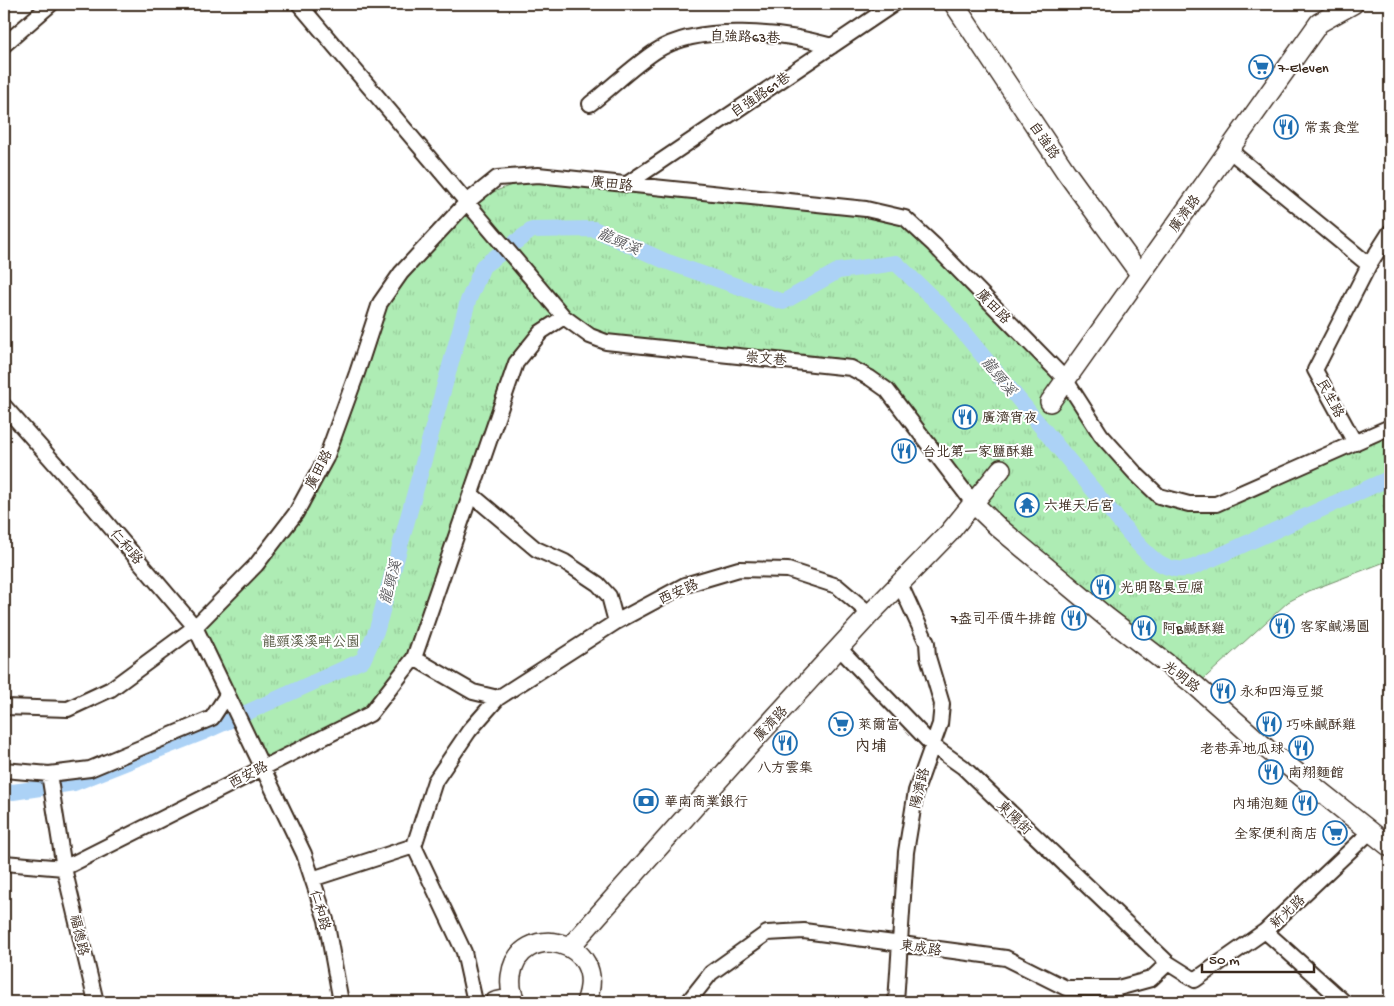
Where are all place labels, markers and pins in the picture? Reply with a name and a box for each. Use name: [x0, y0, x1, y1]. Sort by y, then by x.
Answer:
supermarket icon: 7-Eleven: [1248, 54, 1274, 80]
place label: 7-Eleven: [1277, 61, 1329, 78]
restaurant icon: 常素食堂: [1273, 114, 1299, 140]
place label: 常素食堂: [1304, 121, 1360, 138]
restaurant icon: 廣濟宵夜: [952, 404, 978, 430]
place label: 廣濟宵夜: [982, 411, 1038, 428]
restaurant icon: 台北第一家鹽酥雞: [891, 438, 917, 464]
place label: 台北第一家鹽酥雞: [922, 444, 1034, 462]
temple icon: 六堆天后宮: [1014, 492, 1040, 518]
place label: 六堆天后宮: [1044, 499, 1114, 516]
restaurant icon: 光明路臭豆腐: [1090, 574, 1116, 600]
place label: 光明路臭豆腐: [1120, 580, 1204, 598]
restaurant icon: 7盎司平價牛排館: [1061, 605, 1087, 631]
place label: 7盎司平價牛排館: [950, 611, 1056, 629]
restaurant icon: 客家鹹湯圓: [1269, 613, 1295, 639]
restaurant icon: 阿B鹹酥雞: [1131, 615, 1157, 641]
place label: 客家鹹湯圓: [1300, 619, 1370, 637]
place label: 阿B鹹酥雞: [1162, 621, 1225, 639]
restaurant icon: 永和四海豆漿: [1210, 678, 1236, 704]
place label: 永和四海豆漿: [1240, 684, 1324, 702]
supermarket icon: 萊爾富: [828, 711, 854, 737]
restaurant icon: 巧味鹹酥雞: [1256, 711, 1282, 737]
place label: 萊爾富: [858, 717, 900, 735]
place label: 巧味鹹酥雞: [1286, 717, 1356, 735]
restaurant icon: 八方雲集: [772, 730, 798, 756]
restaurant icon: 老巷弄地瓜球: [1288, 735, 1314, 761]
place label: 老巷弄地瓜球: [1200, 741, 1285, 759]
restaurant icon: 南翔麵館: [1258, 759, 1284, 785]
place label: 八方雲集: [757, 760, 813, 778]
place label: 南翔麵館: [1288, 765, 1344, 783]
bank icon: 華南商業銀行: [633, 788, 659, 814]
restaurant icon: 內埔泡麵: [1292, 790, 1318, 816]
place label: 華南商業銀行: [664, 794, 748, 812]
place label: 內埔泡麵: [1232, 797, 1288, 814]
supermarket icon: 全家便利商店: [1322, 820, 1348, 846]
place label: 全家便利商店: [1234, 826, 1318, 844]

